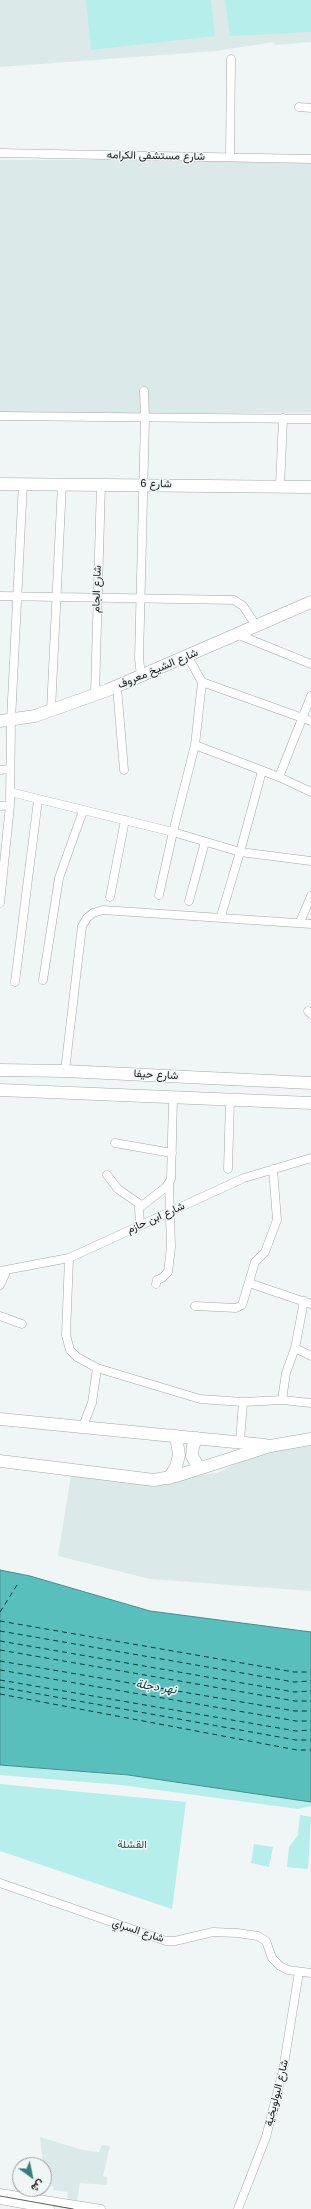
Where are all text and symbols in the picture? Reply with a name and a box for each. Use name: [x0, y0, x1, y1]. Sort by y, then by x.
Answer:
street label: شارع مستشفى الكرامه: [107, 149, 205, 163]
street label: شارع 6: [140, 477, 172, 491]
street label: شارع الجام: [90, 565, 104, 613]
street label: شارع الشيخ معروف: [116, 646, 200, 692]
street label: شارع حيفا: [133, 1067, 179, 1083]
street label: شارع ابن حازم: [125, 1199, 187, 1237]
water label: نهر دجلة: [135, 1677, 177, 1697]
park label: القشلة: [117, 1838, 147, 1852]
street label: شارع السراي: [110, 1916, 166, 1946]
street label: شارع البولويخية: [262, 2058, 292, 2128]
north arrow: [12, 2157, 52, 2197]
text: ش: [29, 2178, 47, 2195]

